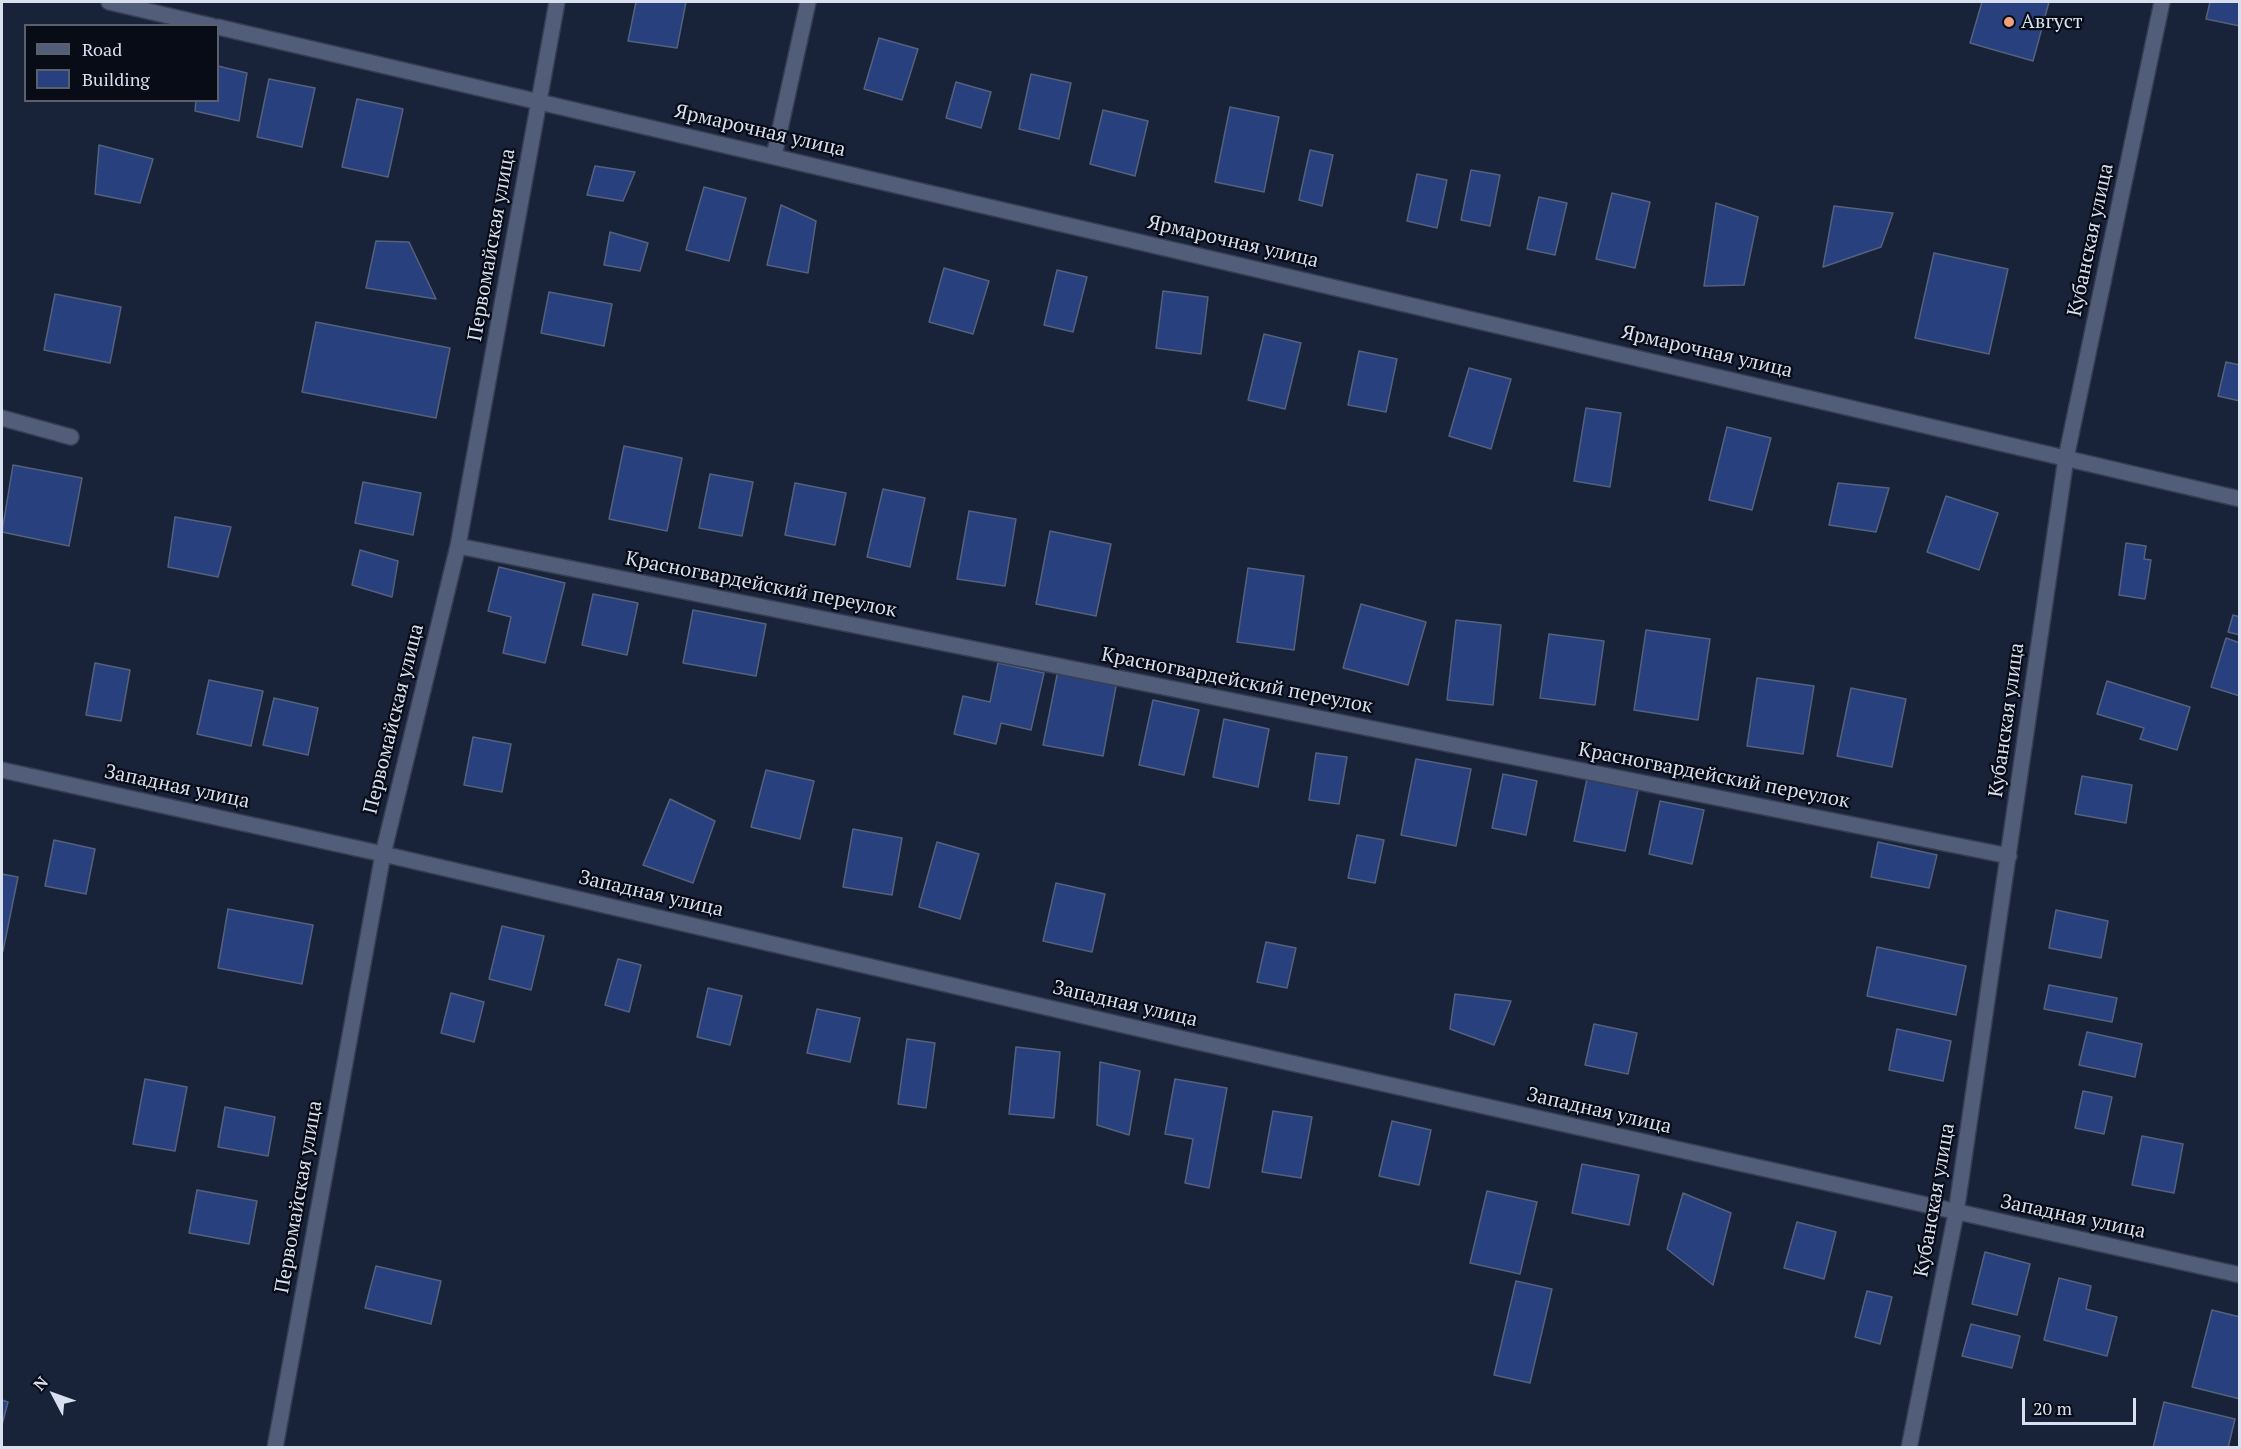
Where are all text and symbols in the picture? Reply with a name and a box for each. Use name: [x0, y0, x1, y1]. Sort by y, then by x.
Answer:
place label: Август: [2021, 10, 2083, 34]
marker: Август: [2002, 15, 2016, 29]
legend: [24, 24, 219, 102]
text: Road: [82, 37, 122, 61]
text: Building: [82, 67, 150, 91]
street label: Ярмарочная улица: [672, 100, 848, 162]
street label: Первомайская улица: [463, 147, 521, 343]
street label: Кубанская улица: [2063, 161, 2119, 319]
street label: Ярмарочная улица: [1145, 211, 1321, 273]
street label: Ярмарочная улица: [1619, 321, 1795, 383]
street label: Красногвардейский переулок: [623, 547, 899, 623]
street label: Первомайская улица: [359, 621, 429, 817]
street label: Кубанская улица: [1984, 641, 2030, 799]
street label: Красногвардейский переулок: [1099, 643, 1375, 719]
street label: Красногвардейский переулок: [1576, 738, 1852, 814]
street label: Западная улица: [102, 760, 252, 814]
street label: Западная улица: [576, 866, 726, 922]
street label: Западная улица: [1050, 976, 1200, 1032]
street label: Западная улица: [1524, 1083, 1674, 1139]
street label: Первомайская улица: [270, 1099, 328, 1295]
street label: Кубанская улица: [1910, 1121, 1960, 1279]
street label: Западная улица: [1998, 1190, 2148, 1244]
north arrow: [24, 1365, 84, 1425]
text: N: [28, 1371, 53, 1395]
scale bar: [2025, 1386, 2139, 1424]
text: 20 m: [2033, 1396, 2072, 1420]

